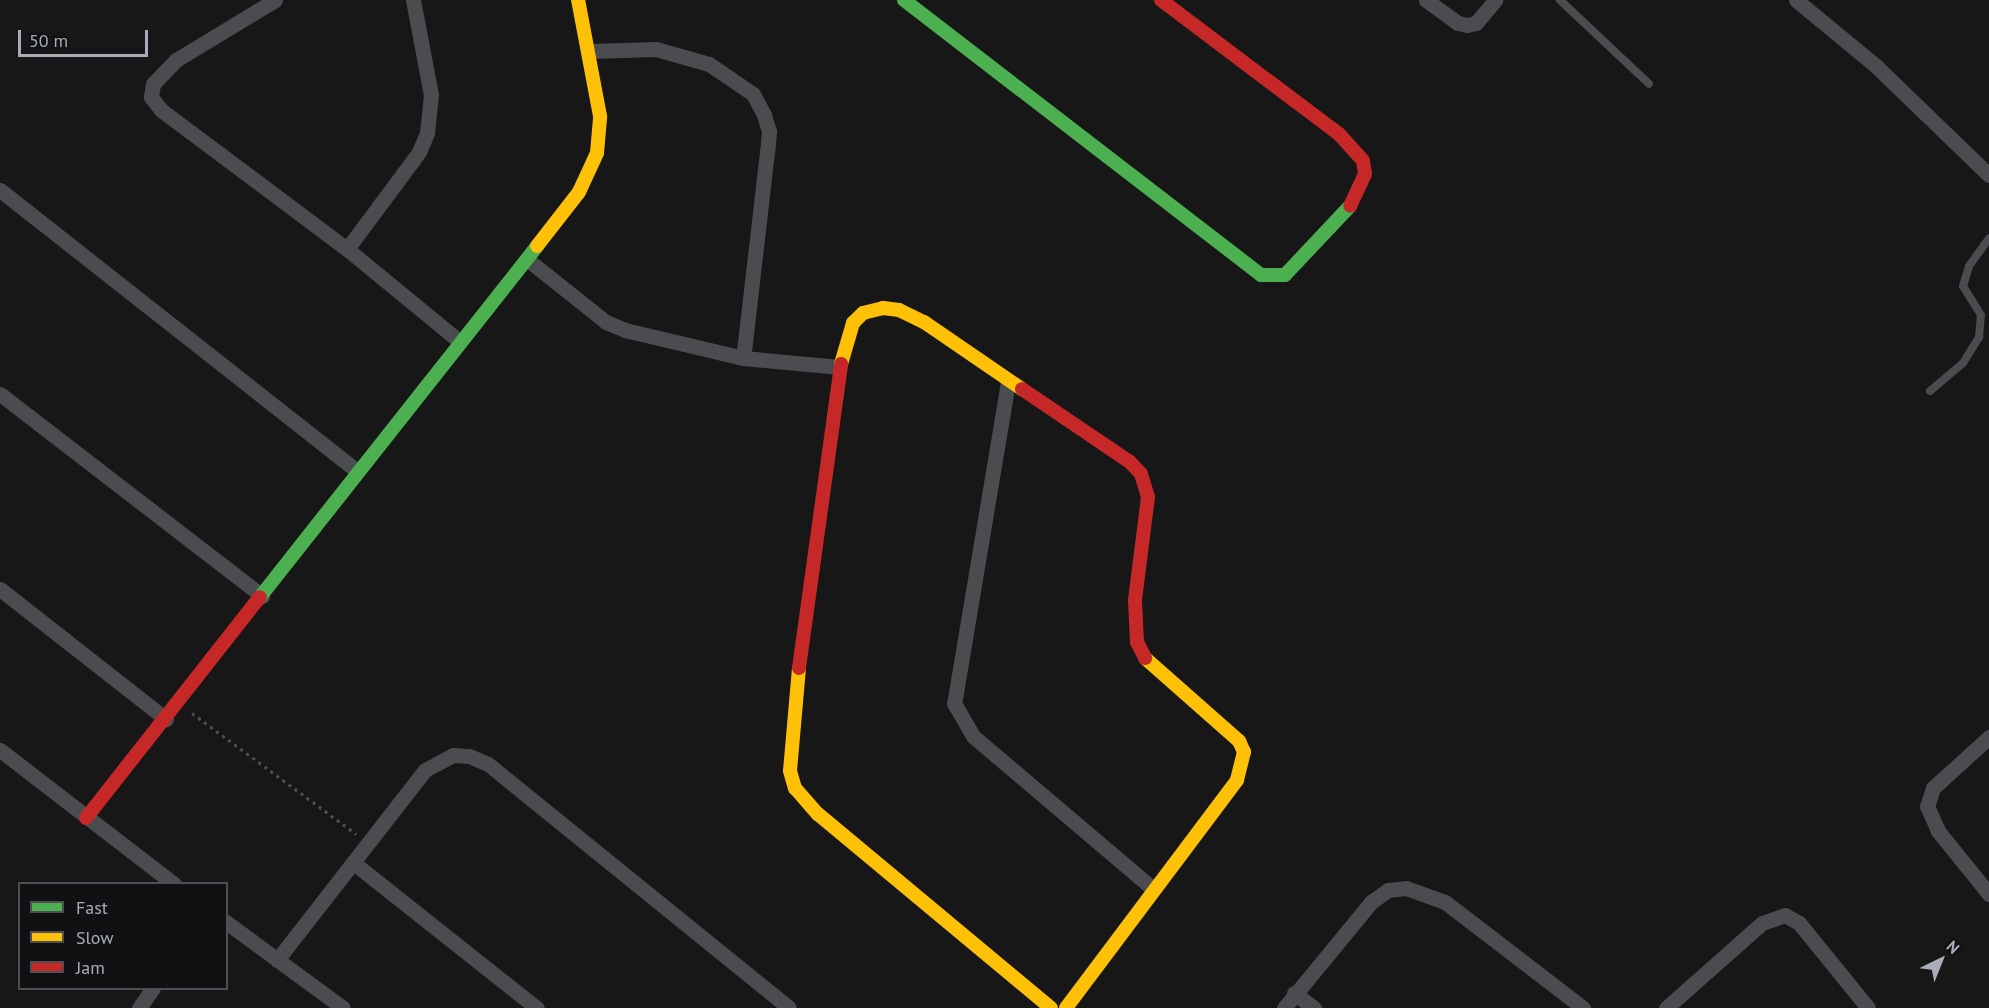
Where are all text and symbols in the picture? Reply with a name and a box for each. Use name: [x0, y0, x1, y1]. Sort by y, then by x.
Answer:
scale bar: [21, 18, 152, 56]
text: 50 m: [29, 29, 68, 52]
legend: [18, 882, 228, 990]
text: Fast: [76, 896, 108, 919]
text: Slow: [76, 926, 114, 949]
north arrow: [1911, 930, 1971, 990]
text: N: [1943, 936, 1964, 958]
text: Jam: [76, 956, 105, 979]

